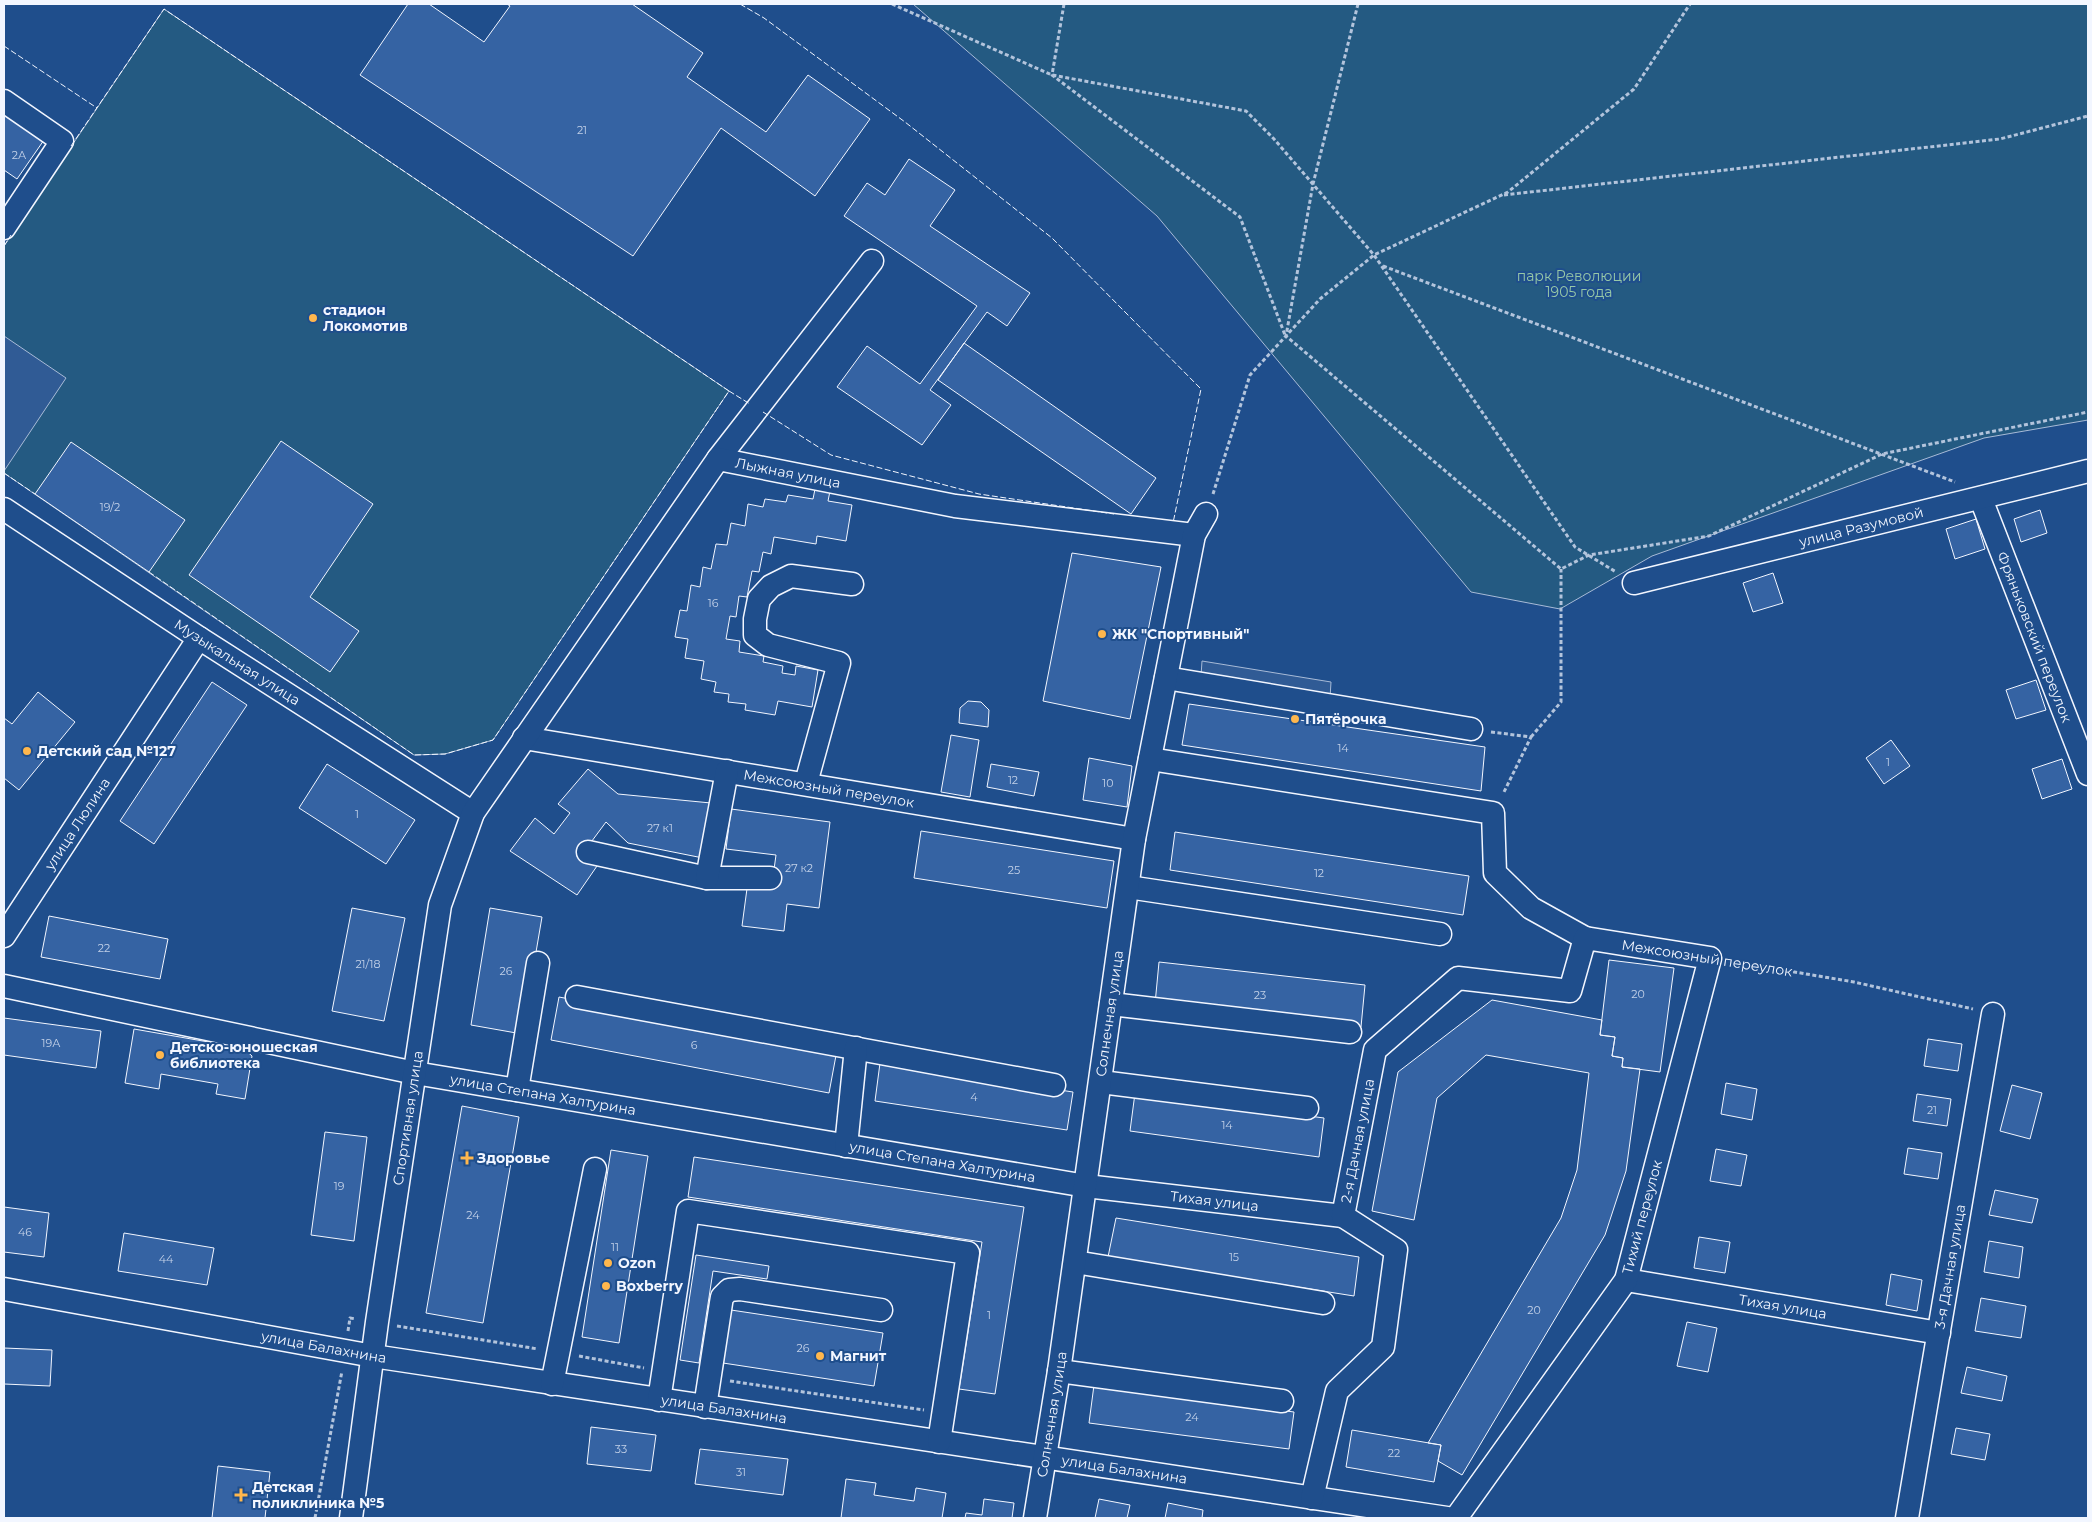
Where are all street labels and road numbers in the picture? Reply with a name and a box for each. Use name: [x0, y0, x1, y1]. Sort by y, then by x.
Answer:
street label: Лыжная улица: [734, 454, 842, 492]
street label: улица Разумовой: [1796, 503, 1925, 551]
street label: Фряньковский переулок: [1993, 549, 2076, 725]
street label: Музыкальная улица: [171, 615, 304, 709]
street label: Межсоюзный переулок: [742, 765, 916, 811]
street label: улица Люлина: [40, 774, 114, 874]
street label: Межсоюзный переулок: [1620, 936, 1794, 980]
street label: Солнечная улица: [1092, 949, 1127, 1078]
street label: Спортивная улица: [389, 1049, 427, 1187]
street label: улица Степана Халтурина: [448, 1070, 637, 1119]
street label: 2-я Дачная улица: [1337, 1077, 1378, 1204]
street label: улица Степана Халтурина: [847, 1137, 1037, 1186]
street label: Тихий переулок: [1618, 1158, 1666, 1276]
street label: Тихая улица: [1169, 1187, 1260, 1215]
street label: 3-я Дачная улица: [1930, 1203, 1969, 1330]
street label: Тихая улица: [1737, 1290, 1828, 1323]
street label: улица Балахнина: [259, 1327, 388, 1367]
street label: Солнечная улица: [1033, 1350, 1071, 1479]
street label: улица Балахнина: [659, 1390, 788, 1427]
street label: улица Балахнина: [1059, 1451, 1189, 1488]

